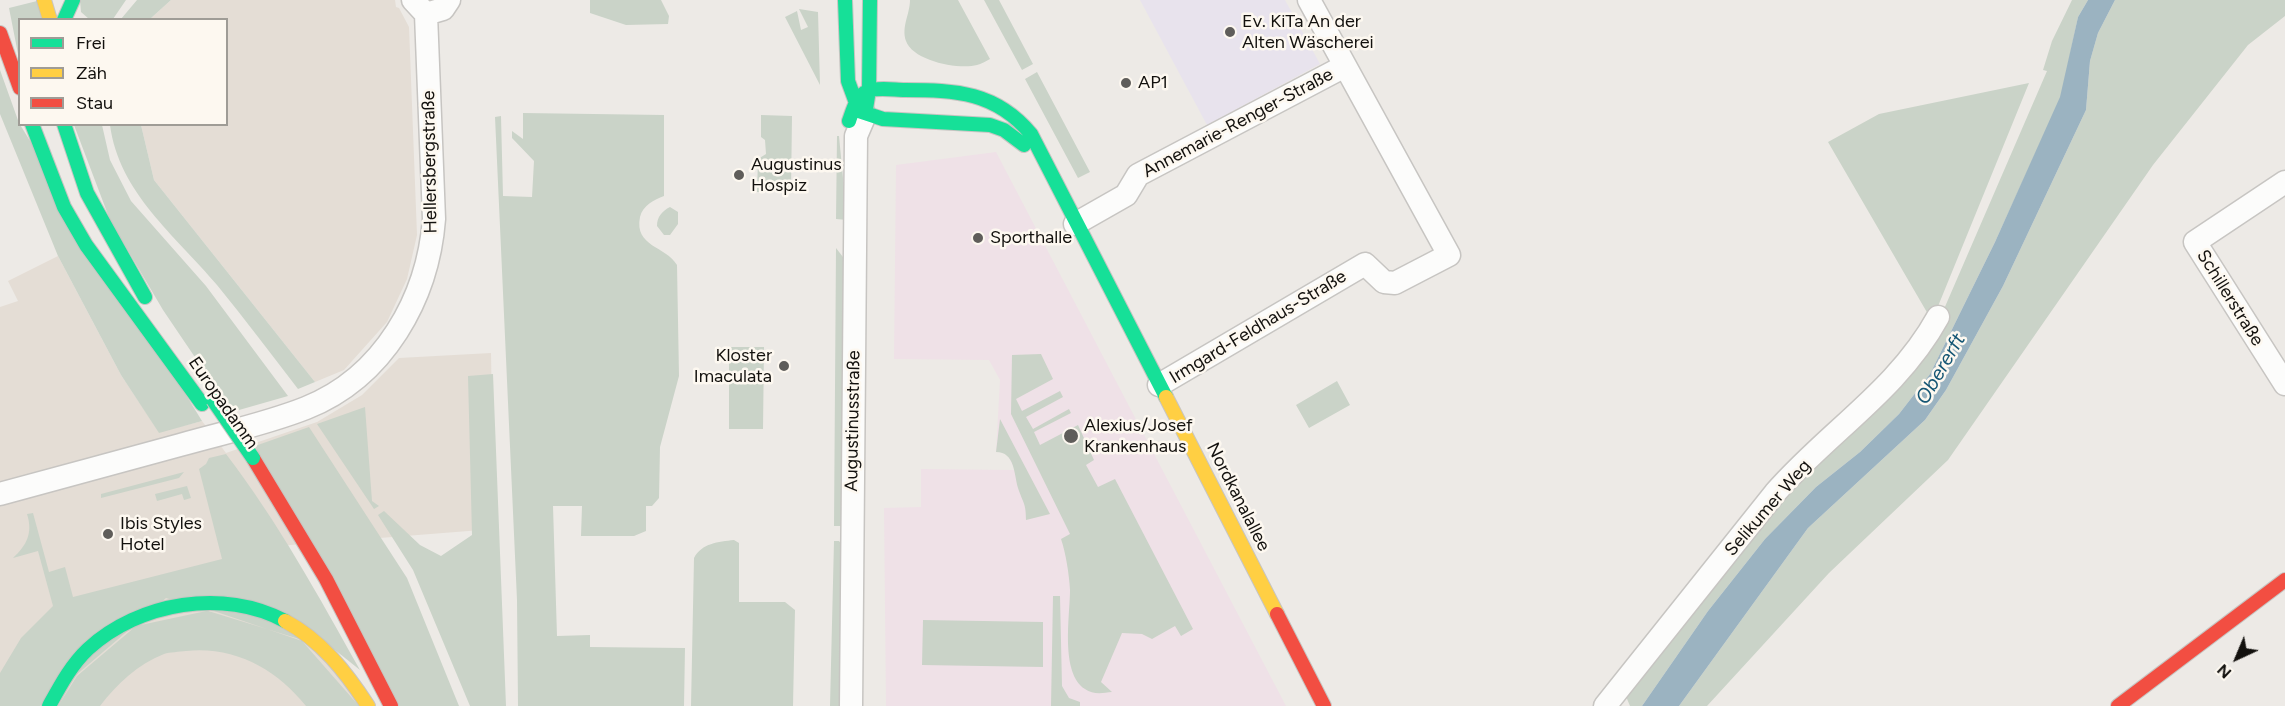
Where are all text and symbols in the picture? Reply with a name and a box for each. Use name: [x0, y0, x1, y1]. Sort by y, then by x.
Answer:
place label: Ev. KiTa An der Alten Wäscherei: [1242, 11, 1374, 54]
legend: [18, 18, 228, 126]
marker: Ev. KiTa An der Alten Wäscherei: [1223, 25, 1237, 39]
text: Frei: [76, 32, 106, 54]
text: Zäh: [76, 62, 107, 84]
street label: Annemarie-Renger-Straße: [1139, 64, 1337, 182]
place label: AP1: [1138, 72, 1168, 94]
marker: AP1: [1119, 76, 1133, 90]
street label: Hellersbergstraße: [418, 90, 442, 234]
text: Stau: [76, 92, 113, 114]
place label: Augustinus Hospiz: [751, 154, 842, 196]
marker: Augustinus Hospiz: [732, 168, 746, 182]
place label: Sporthalle: [990, 227, 1072, 249]
marker: Sporthalle: [971, 231, 985, 245]
street label: Schillerstraße: [2192, 246, 2268, 350]
street label: Irmgard-Feldhaus-Straße: [1166, 266, 1350, 388]
water label: Obererft: [1911, 329, 1971, 409]
place label: Kloster Imaculata: [694, 345, 772, 388]
street label: Augustinusstraße: [841, 350, 865, 492]
street label: Europadamm: [183, 353, 263, 453]
marker: Kloster Imaculata: [777, 359, 791, 373]
place label: Alexius/Josef Krankenhaus: [1084, 415, 1193, 458]
marker: Alexius/Josef Krankenhaus: [1062, 427, 1080, 445]
street label: Nordkanalallee: [1201, 439, 1275, 555]
street label: Selikumer Weg: [1720, 455, 1816, 561]
place label: Ibis Styles Hotel: [120, 513, 202, 556]
marker: Ibis Styles Hotel: [101, 527, 115, 541]
north arrow: [2207, 628, 2267, 688]
text: N: [2213, 660, 2235, 682]

